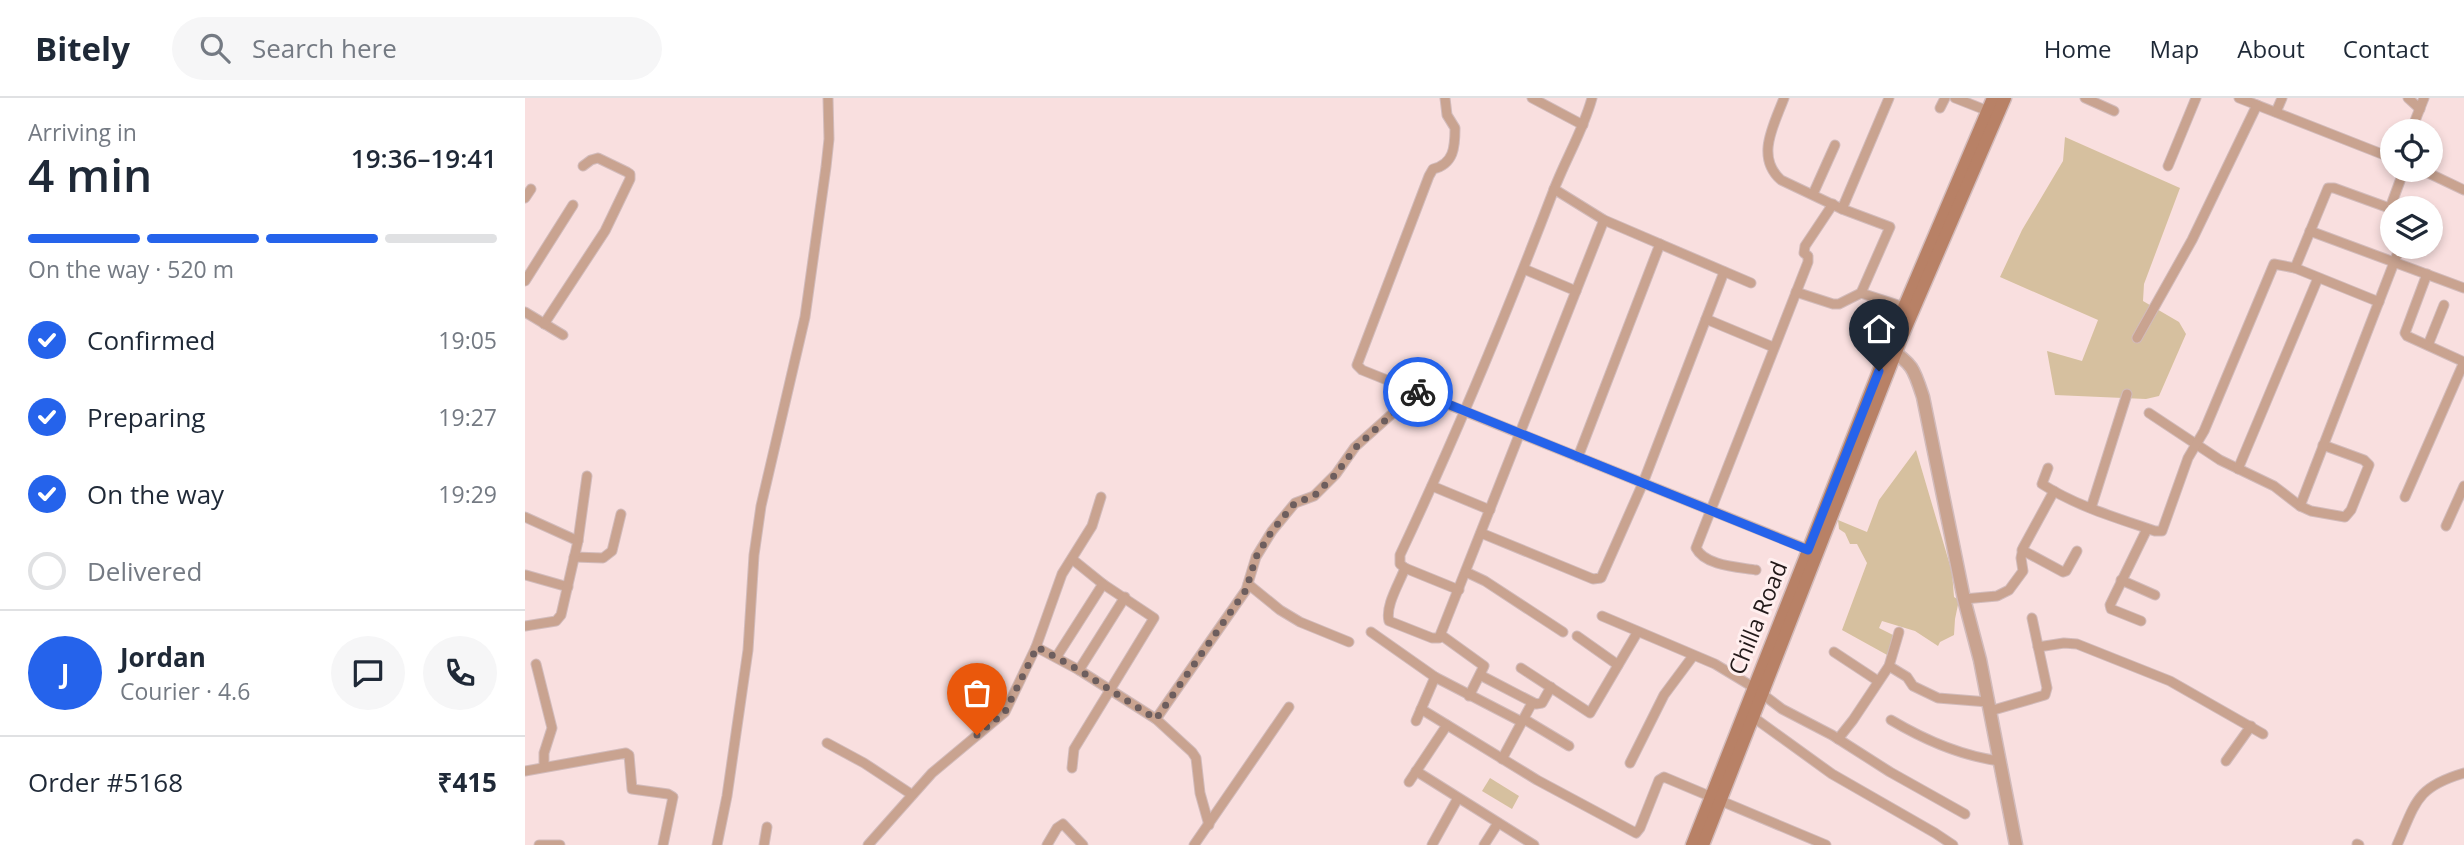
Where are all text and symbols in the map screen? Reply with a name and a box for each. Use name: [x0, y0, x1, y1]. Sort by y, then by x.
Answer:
search box: [172, 17, 662, 80]
text: Bitely: [35, 26, 130, 71]
icon: search: [196, 29, 234, 67]
text: Search here: [252, 30, 397, 66]
text: Home: [2044, 32, 2112, 65]
text: Map: [2150, 32, 2199, 65]
text: About: [2237, 32, 2305, 65]
text: Contact: [2343, 32, 2429, 65]
text: Arriving in: [28, 116, 137, 148]
map controls: [2380, 119, 2443, 259]
button: locate: [2380, 119, 2443, 182]
text: 19:36–19:41: [351, 140, 497, 176]
text: 4 min: [28, 143, 152, 205]
button: layers: [2380, 196, 2443, 259]
text: On the way · 520 m: [28, 253, 234, 285]
pin: [1849, 299, 1909, 371]
icon: home: [1860, 310, 1898, 348]
icon: check: [28, 321, 66, 359]
text: Confirmed: [87, 322, 215, 358]
text: 19:05: [438, 324, 497, 356]
courier: [1383, 357, 1453, 427]
icon: bike: [1399, 373, 1437, 411]
icon: check: [28, 398, 66, 436]
text: Preparing: [87, 399, 205, 435]
text: 19:27: [438, 401, 497, 433]
icon: check: [28, 475, 66, 513]
text: On the way: [87, 476, 224, 512]
text: 19:29: [438, 478, 497, 510]
text: Delivered: [87, 553, 202, 589]
street label: Chilla Road: [1720, 556, 1794, 679]
button: chat: [331, 636, 405, 710]
button: phone: [423, 636, 497, 710]
text: Jordan: [120, 639, 206, 675]
text: J: [61, 655, 69, 691]
pin: [947, 663, 1007, 735]
icon: bag: [958, 674, 996, 712]
text: Courier · 4.6: [120, 675, 250, 707]
text: Order #5168: [28, 764, 183, 800]
text: ₹415: [438, 764, 497, 800]

